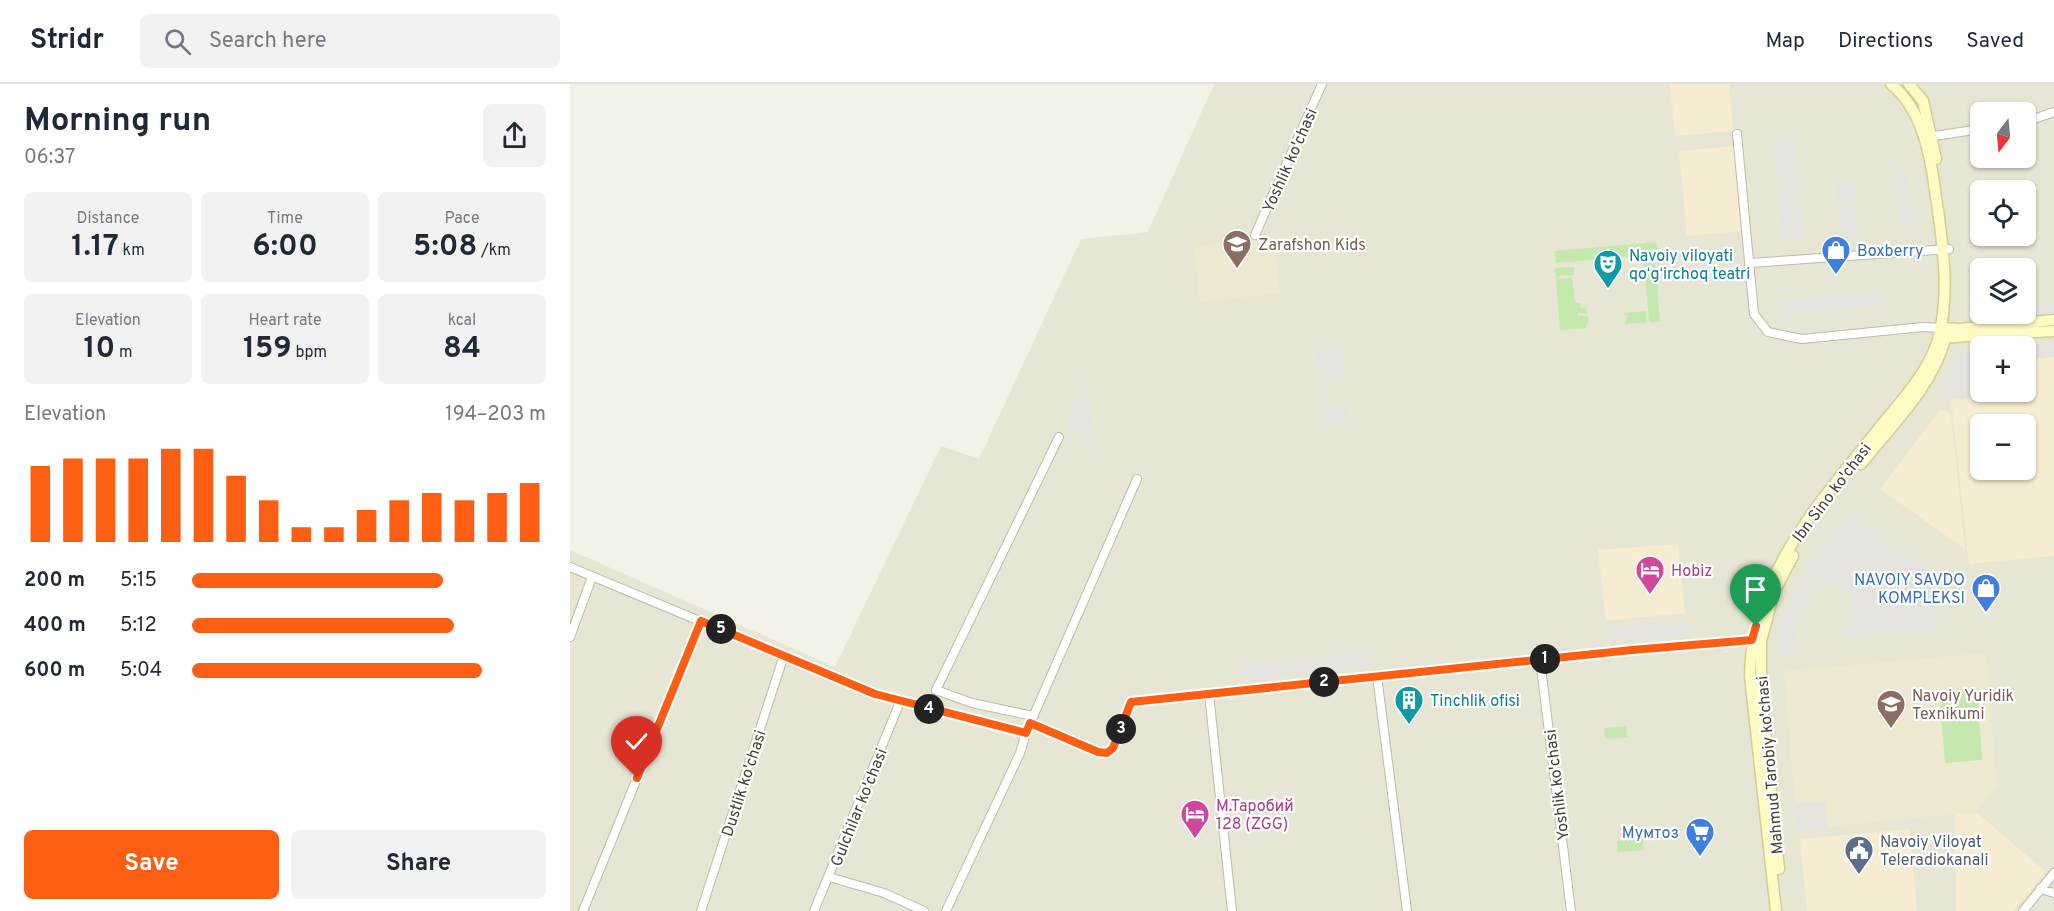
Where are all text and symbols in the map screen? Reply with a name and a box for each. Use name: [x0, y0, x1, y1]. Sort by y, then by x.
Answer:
search box: [140, 14, 560, 68]
text: Stridr: [30, 23, 104, 59]
icon: search: [161, 25, 194, 58]
text: Search here: [209, 28, 327, 55]
text: Map: [1765, 28, 1805, 55]
text: Directions: [1838, 28, 1933, 55]
text: Saved: [1966, 28, 2024, 55]
text: Morning run: [24, 101, 211, 143]
north arrow: [1970, 102, 2036, 168]
map controls: [1970, 102, 2036, 480]
button: share: [483, 104, 546, 167]
street label: Yoshlik ko'chasi: [1259, 106, 1323, 216]
text: 06:37: [24, 145, 76, 171]
button: locate: [1970, 180, 2036, 246]
text: Distance: [77, 209, 139, 229]
text: Time: [267, 209, 303, 229]
text: Pace: [444, 209, 480, 229]
school or university icon: Zarafshon Kids: [1221, 228, 1253, 270]
text: 1.17: [71, 229, 119, 266]
text: 6:00: [252, 229, 318, 266]
text: 5:08: [413, 229, 477, 266]
shop icon: Boxberry: [1820, 234, 1852, 276]
place label: Zarafshon Kids: [1258, 236, 1366, 256]
text: km: [119, 241, 145, 261]
text: /km: [477, 241, 511, 261]
place label: Boxberry: [1857, 242, 1924, 262]
place label: Navoiy viloyati qoʻgʻirchoq teatri: [1629, 247, 1750, 285]
theatre icon: Navoiy viloyati qoʻgʻirchoq teatri: [1592, 248, 1624, 290]
button: layers: [1970, 258, 2036, 324]
text: Elevation: [75, 311, 141, 331]
text: Heart rate: [248, 311, 322, 331]
text: kcal: [448, 311, 476, 331]
text: 10: [83, 331, 115, 368]
text: 159: [243, 331, 292, 368]
text: 84: [443, 331, 481, 368]
button: +: [1970, 336, 2036, 402]
text: m: [115, 343, 133, 363]
text: bpm: [292, 343, 327, 363]
text: Elevation: [24, 402, 106, 428]
text: 194–203 m: [445, 402, 546, 428]
button: −: [1970, 414, 2036, 480]
street label: Ibn Sino ko'chasi: [1789, 440, 1876, 547]
hotel icon: Hobiz: [1634, 554, 1666, 596]
place label: Hobiz: [1671, 562, 1712, 582]
pin: [1730, 564, 1781, 626]
text: 200 m: [24, 568, 85, 594]
text: 5:15: [120, 568, 157, 594]
place label: NAVOIY SAVDO KOMPLEKSI: [1854, 571, 1965, 609]
shop icon: NAVOIY SAVDO KOMPLEKSI: [1970, 572, 2002, 614]
icon: arrive: [1739, 573, 1772, 606]
text: 400 m: [24, 613, 86, 639]
text: 5:12: [120, 613, 157, 639]
pin: 5: [706, 614, 736, 644]
text: 5: [716, 619, 726, 639]
pin: 1: [1530, 644, 1560, 674]
text: 1: [1542, 649, 1548, 669]
text: 600 m: [24, 658, 85, 684]
text: 5:04: [120, 658, 162, 684]
pin: 2: [1309, 667, 1339, 697]
text: 2: [1319, 672, 1329, 692]
street label: Mahmud Tarobiy ko'chasi: [1753, 675, 1789, 855]
building icon: Tinchlik ofisi: [1393, 684, 1425, 726]
place label: Navoiy Yuridik Texnikumi: [1912, 687, 2014, 725]
school or university icon: Navoiy Yuridik Texnikumi: [1875, 688, 1907, 730]
place label: Tinchlik ofisi: [1430, 692, 1520, 712]
pin: 4: [914, 694, 944, 724]
text: 4: [924, 699, 934, 719]
pin: 3: [1106, 714, 1136, 744]
pin: [611, 716, 662, 778]
text: 3: [1116, 719, 1126, 739]
icon: check: [620, 725, 653, 758]
street label: Dustlik ko'chasi: [718, 728, 772, 839]
street label: Yoshlik ko'chasi: [1541, 728, 1575, 842]
street label: Gulchilar ko'chasi: [827, 746, 893, 870]
place label: М.Таробий 128 (ZGG): [1216, 797, 1294, 835]
hotel icon: М.Таробий 128 (ZGG): [1179, 798, 1211, 840]
supermarket icon: Мумтоз: [1684, 816, 1716, 858]
place label: Мумтоз: [1622, 824, 1679, 844]
button: Save: [24, 830, 279, 899]
button: Share: [291, 830, 546, 899]
place label: Navoiy Viloyat Teleradiokanali: [1880, 833, 1988, 871]
public building icon: Navoiy Viloyat Teleradiokanali: [1843, 834, 1875, 876]

